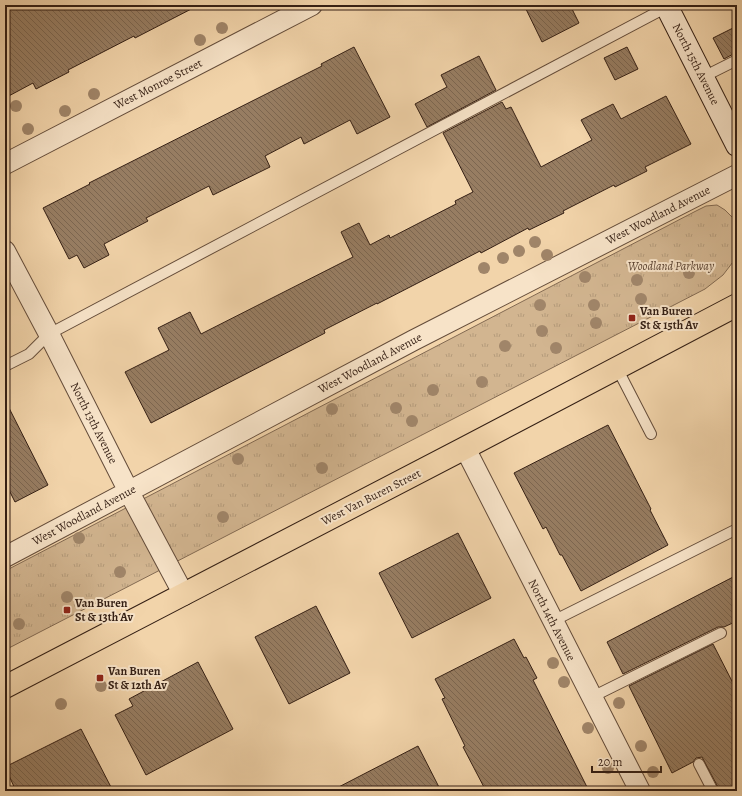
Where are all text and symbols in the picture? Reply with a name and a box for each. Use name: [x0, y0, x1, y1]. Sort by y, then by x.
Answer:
street label: North 15th Avenue: [669, 21, 723, 107]
street label: West Monroe Street: [110, 55, 205, 114]
street label: West Woodland Avenue: [602, 182, 713, 249]
park label: Woodland Parkway: [628, 258, 715, 274]
place label: Van Buren St & 15th Av: [639, 303, 698, 333]
marker: Van Buren St & 15th Av: [627, 313, 637, 323]
street label: West Woodland Avenue: [315, 329, 425, 398]
street label: North 13th Avenue: [67, 380, 121, 466]
street label: West Van Buren Street: [318, 465, 424, 529]
street label: West Woodland Avenue: [29, 481, 139, 550]
street label: North 14th Avenue: [525, 576, 579, 664]
place label: Van Buren St & 13th Av: [74, 595, 133, 625]
marker: Van Buren St & 13th Av: [62, 605, 72, 615]
place label: Van Buren St & 12th Av: [107, 663, 167, 693]
marker: Van Buren St & 12th Av: [95, 673, 105, 683]
scale bar: [592, 748, 661, 774]
text: 20 m: [598, 754, 622, 770]

